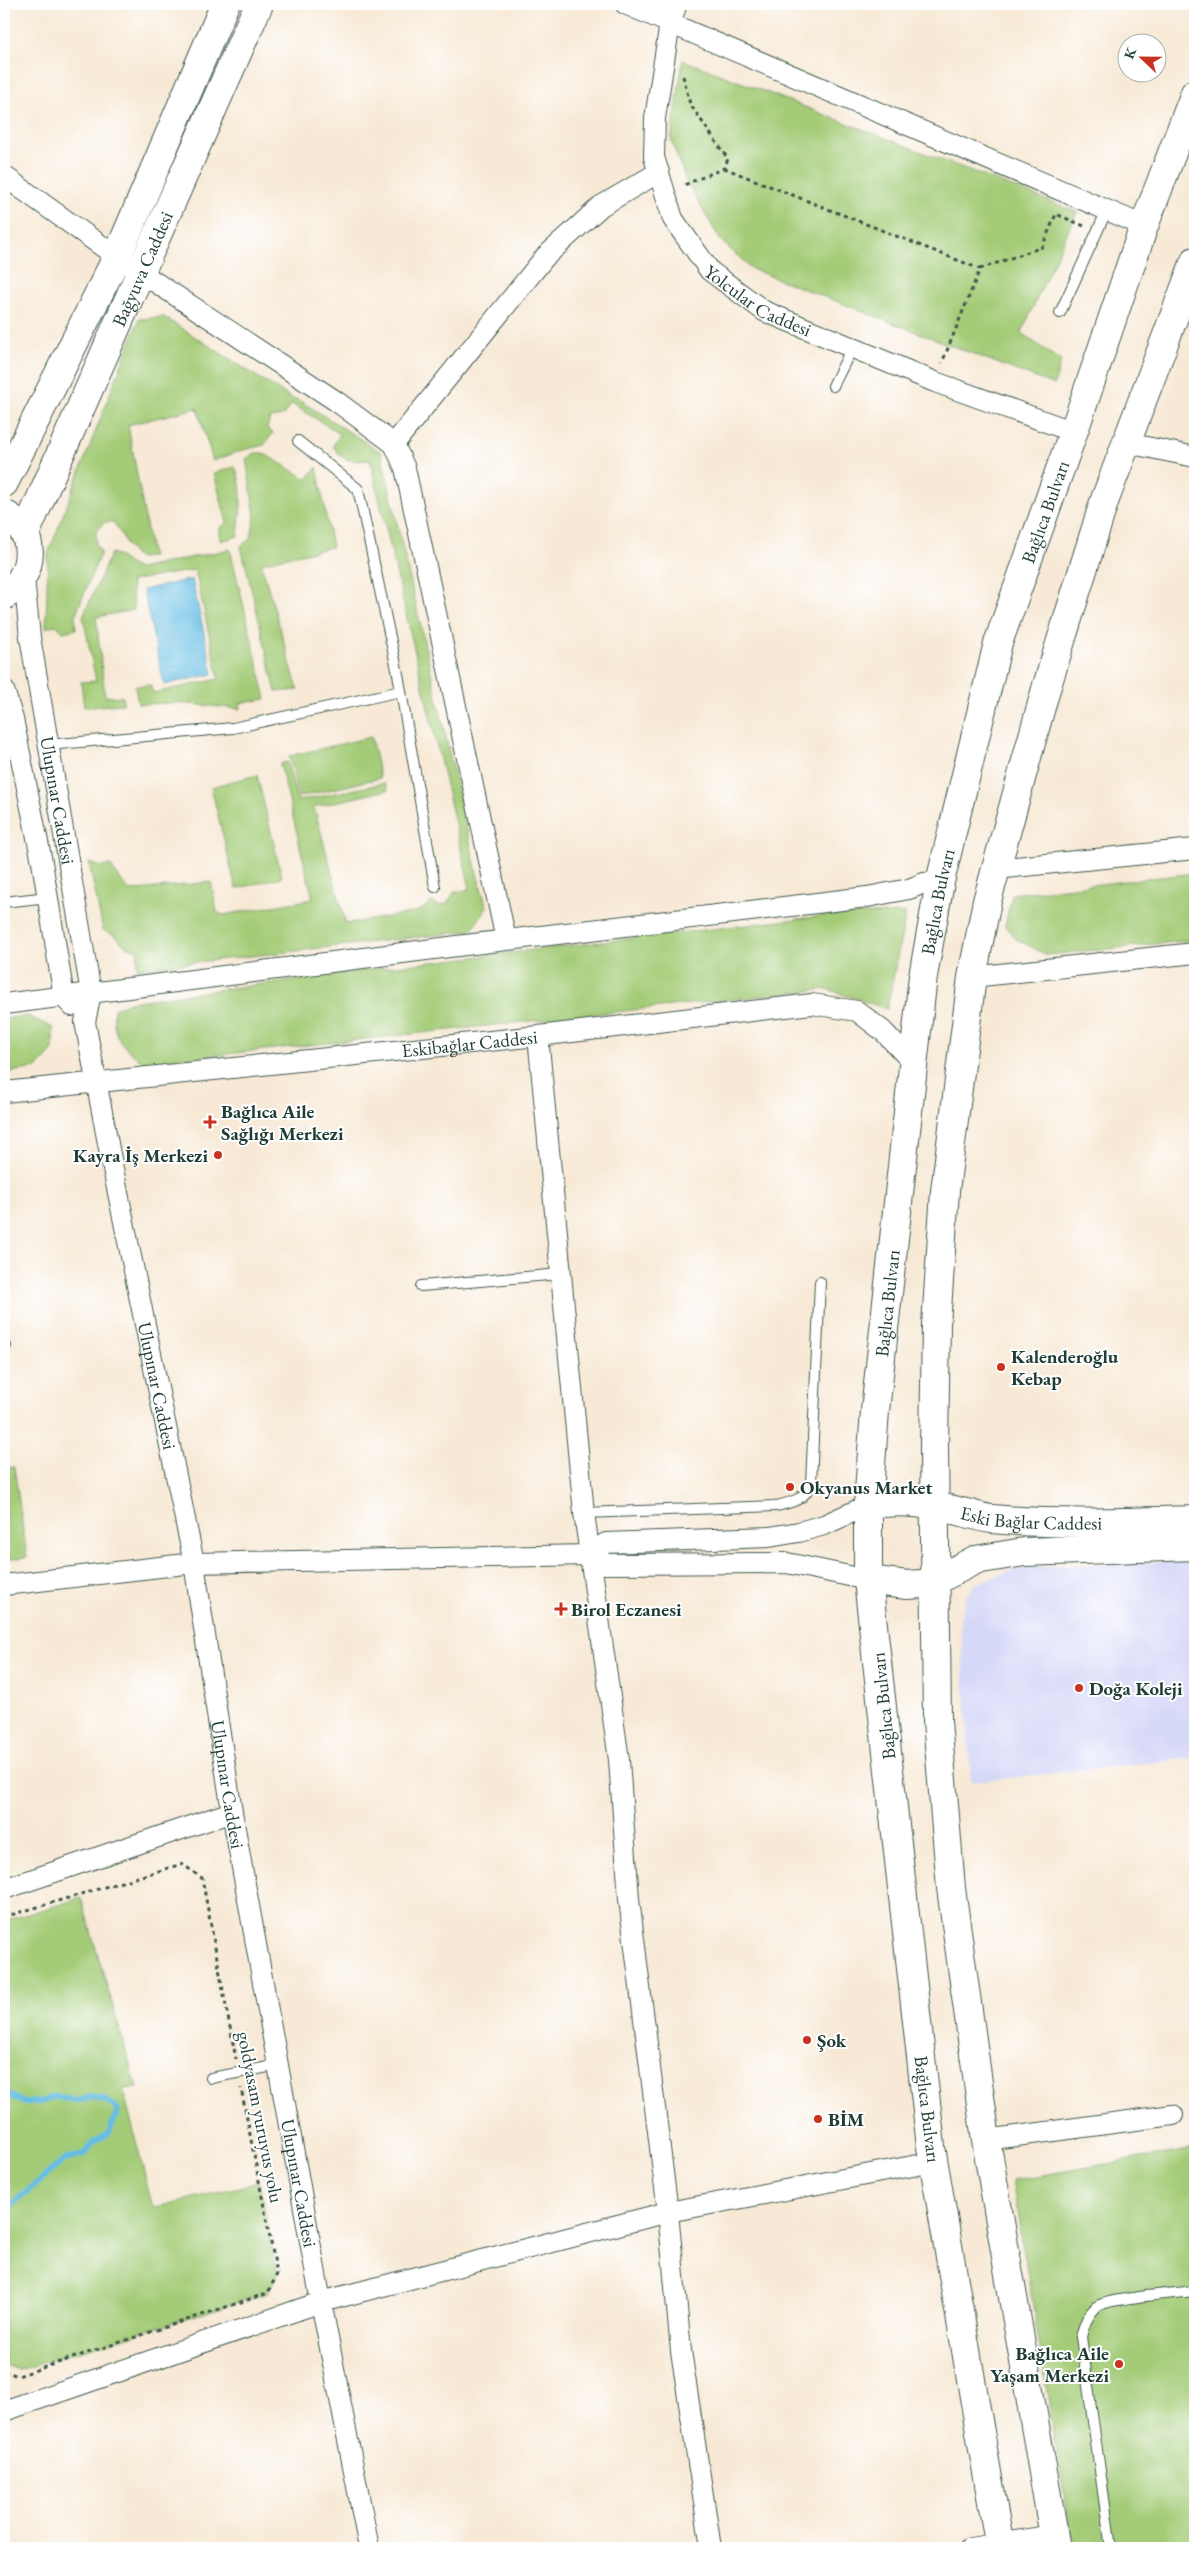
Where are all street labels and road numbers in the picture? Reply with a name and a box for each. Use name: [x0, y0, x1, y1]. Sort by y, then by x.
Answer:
street label: Bağyuva Caddesi: [106, 207, 179, 330]
street label: Yolcular Caddesi: [699, 259, 815, 342]
street label: Bağlıca Bulvarı: [1015, 457, 1075, 567]
street label: Ulupınar Caddesi: [34, 734, 81, 867]
street label: Bağlıca Bulvarı: [915, 846, 961, 957]
street label: Eskibağlar Caddesi: [400, 1024, 539, 1063]
street label: Bağlıca Bulvarı: [869, 1248, 906, 1358]
street label: Ulupınar Caddesi: [132, 1320, 182, 1452]
street label: Eski Bağlar Caddesi: [958, 1500, 1103, 1536]
street label: Bağlıca Bulvarı: [865, 1651, 902, 1761]
street label: Ulupınar Caddesi: [205, 1719, 250, 1851]
street label: goldyasam yuruyus yolu: [232, 2029, 289, 2205]
street label: Bağlıca Bulvarı: [909, 2054, 946, 2164]
street label: Ulupınar Caddesi: [275, 2117, 323, 2249]

